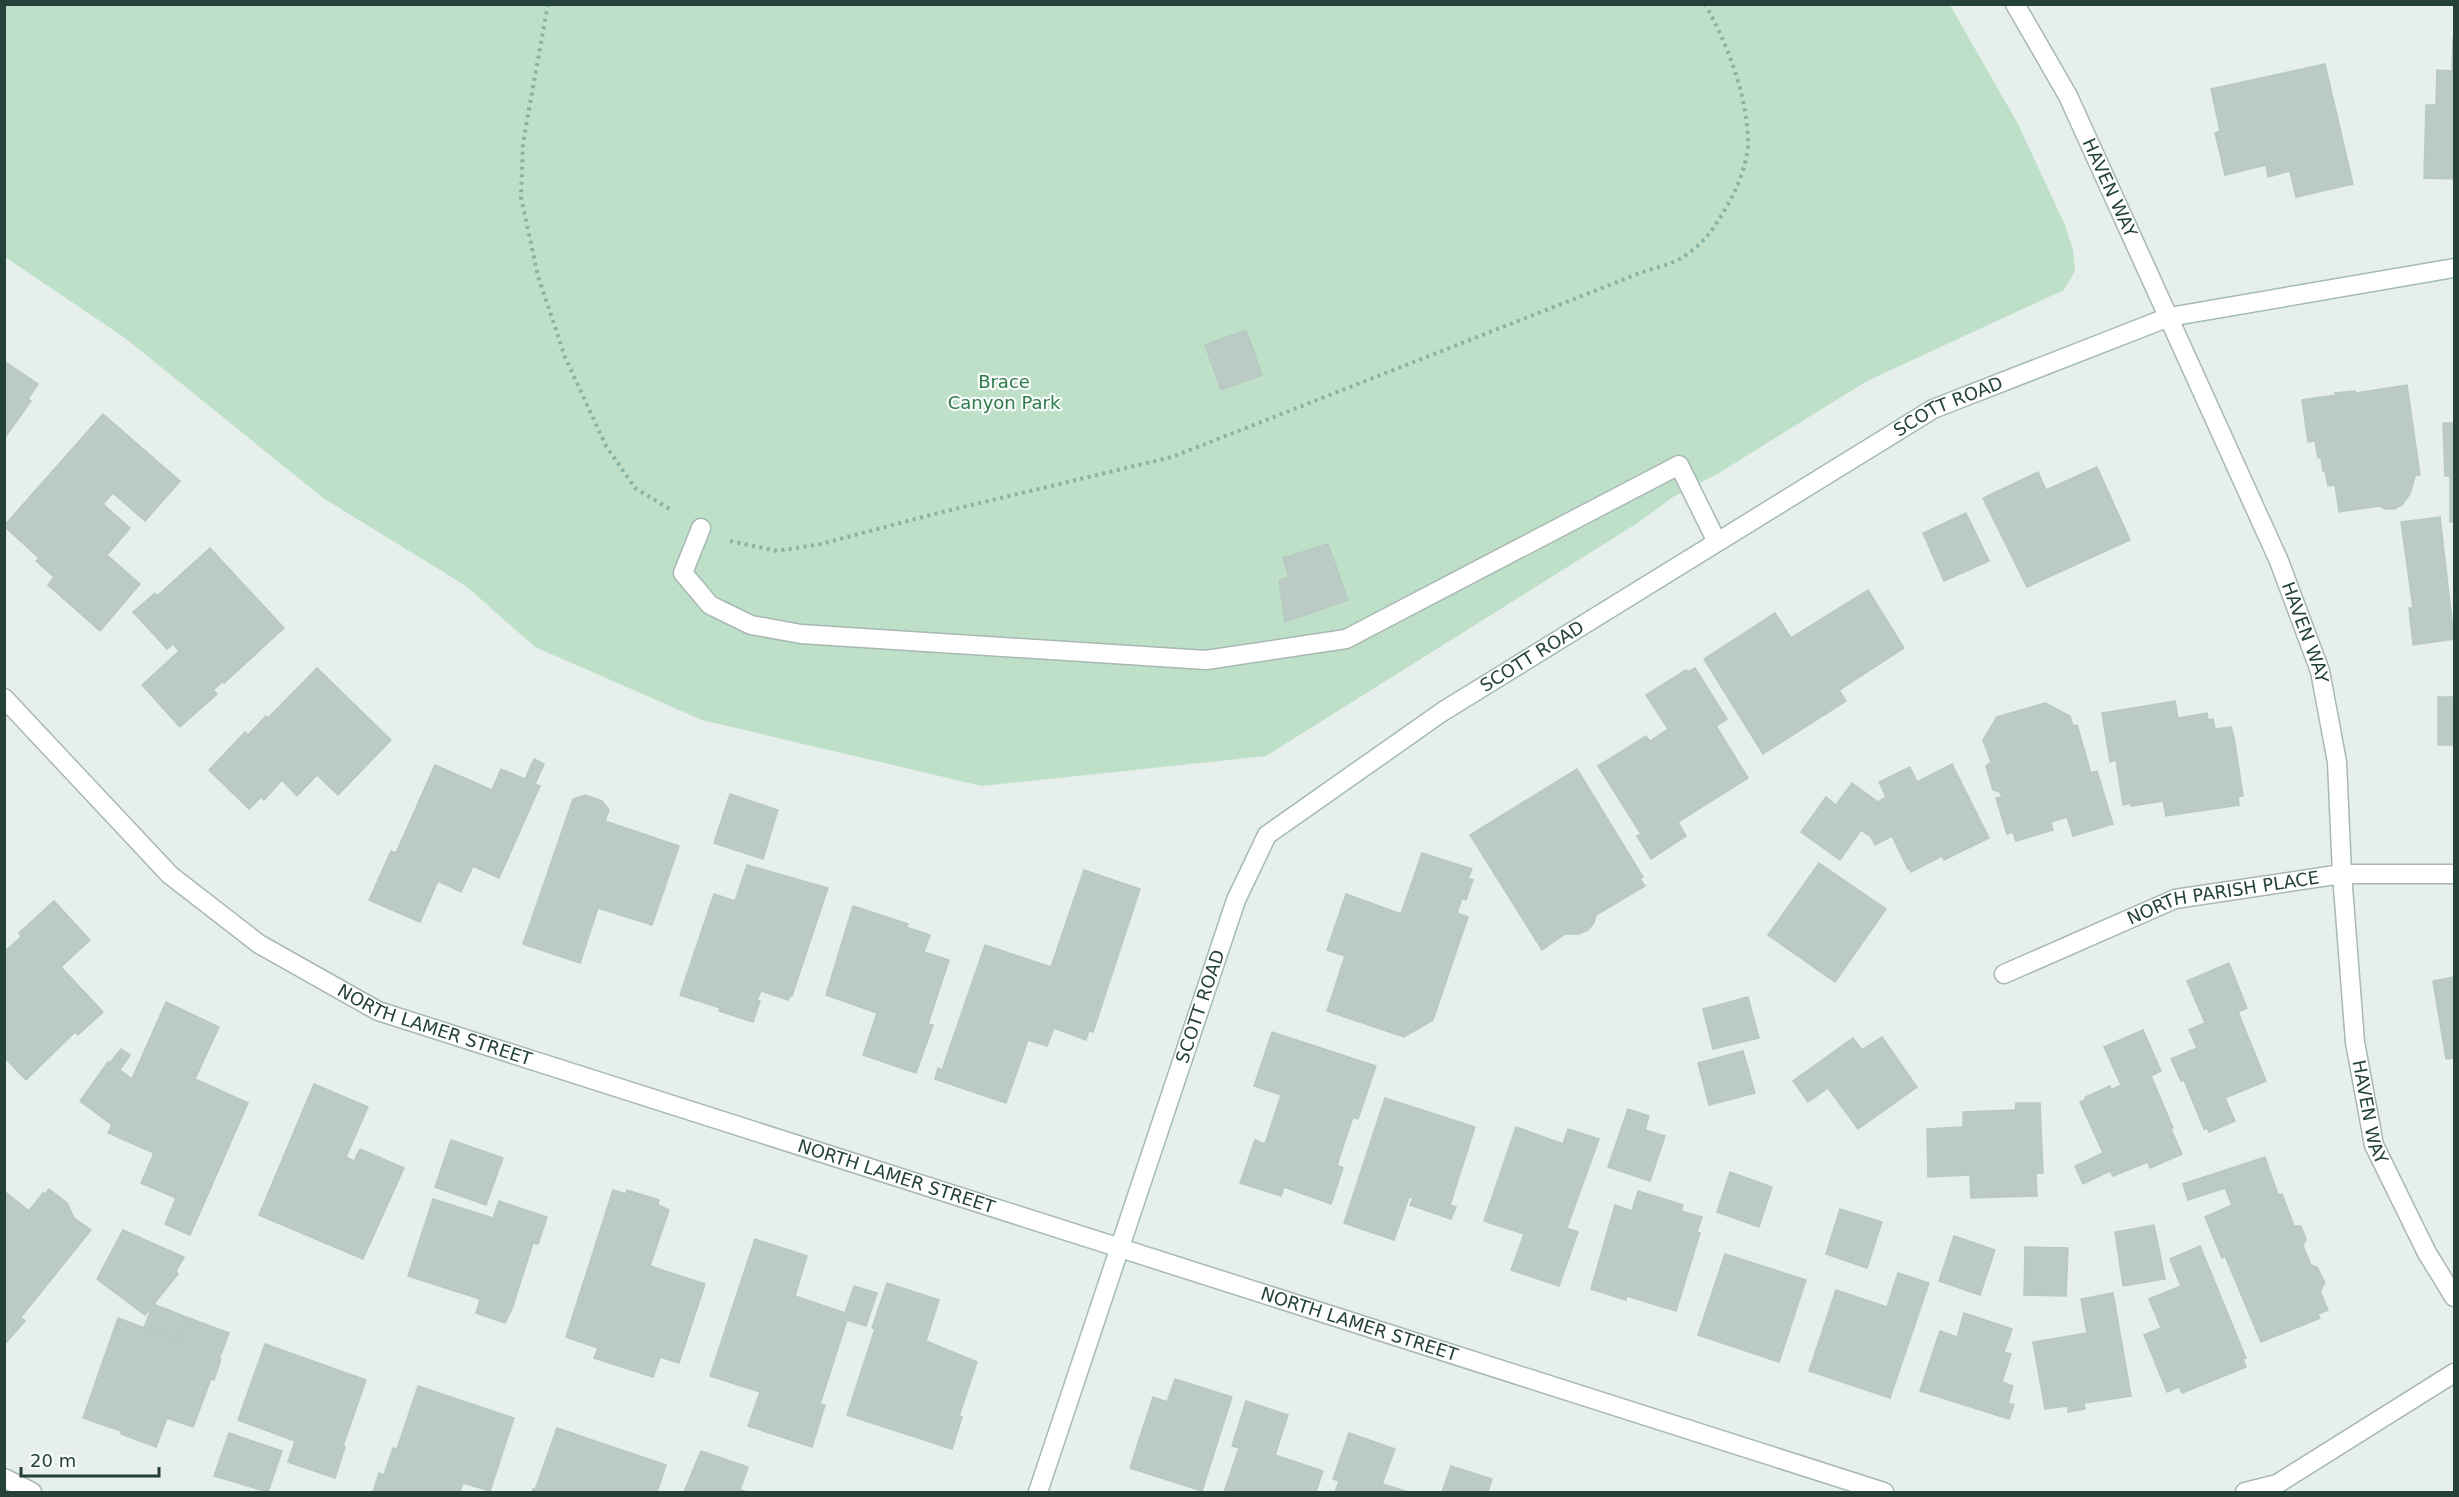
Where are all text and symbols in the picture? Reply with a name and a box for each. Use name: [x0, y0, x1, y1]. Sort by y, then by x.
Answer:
street label: HAVEN WAY: [2079, 135, 2142, 241]
park label: Brace Canyon Park: [948, 371, 1061, 413]
street label: SCOTT ROAD: [1890, 372, 2006, 441]
street label: HAVEN WAY: [2278, 579, 2333, 686]
street label: SCOTT ROAD: [1476, 616, 1588, 696]
street label: NORTH PARISH PLACE: [2124, 867, 2321, 929]
street label: SCOTT ROAD: [1171, 947, 1229, 1066]
street label: NORTH LAMER STREET: [334, 979, 536, 1070]
street label: HAVEN WAY: [2349, 1058, 2393, 1168]
street label: NORTH LAMER STREET: [795, 1135, 999, 1218]
street label: NORTH LAMER STREET: [1258, 1283, 1462, 1366]
scale bar: [21, 1440, 159, 1478]
text: 20 m: [30, 1450, 76, 1471]

